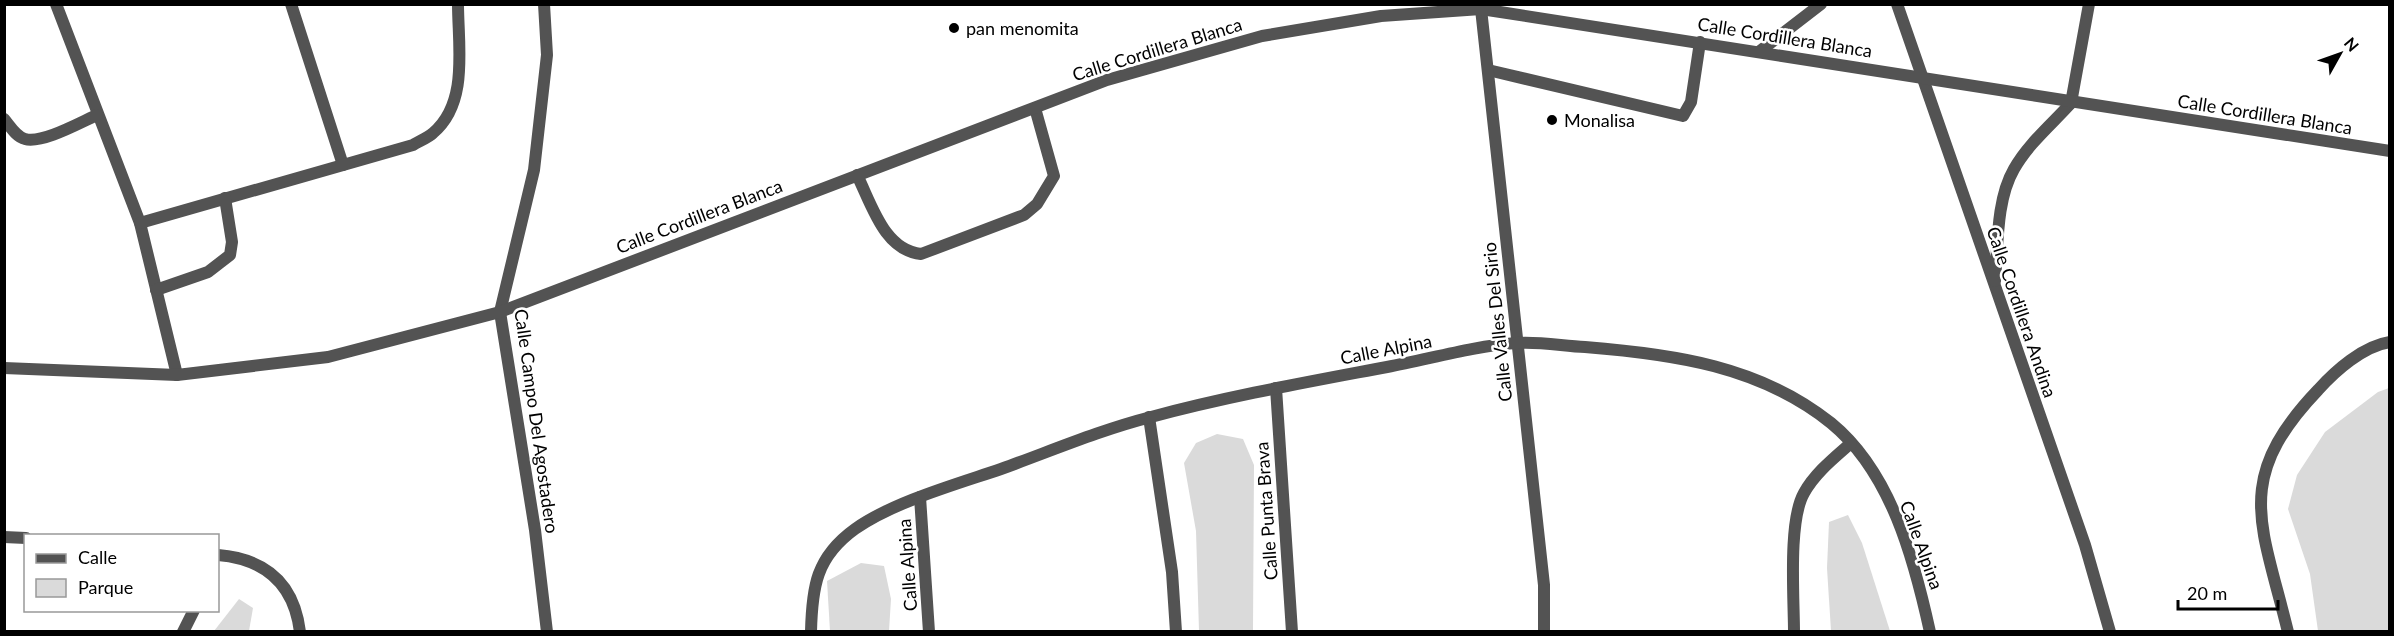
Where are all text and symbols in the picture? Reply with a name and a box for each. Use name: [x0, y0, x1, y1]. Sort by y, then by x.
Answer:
street label: Calle Cordillera Blanca: [1696, 12, 1874, 62]
street label: Calle Cordillera Blanca: [1069, 13, 1245, 85]
place label: pan menomita: [966, 17, 1079, 39]
marker: pan menomita: [947, 21, 961, 35]
north arrow: [2310, 24, 2370, 84]
text: N: [2341, 33, 2363, 55]
street label: Calle Cordillera Blanca: [2176, 89, 2354, 139]
place label: Monalisa: [1564, 109, 1635, 131]
marker: Monalisa: [1545, 113, 1559, 127]
street label: Calle Cordillera Blanca: [613, 174, 785, 258]
street label: Calle Cordillera Andina: [1982, 224, 2062, 400]
street label: Calle Valles Del Sirio: [1478, 241, 1516, 403]
street label: Calle Campo Del Agostadero: [510, 307, 564, 535]
street label: Calle Alpina: [1338, 329, 1434, 369]
street label: Calle Punta Brava: [1250, 441, 1282, 581]
street label: Calle Alpina: [1896, 498, 1948, 592]
street label: Calle Alpina: [893, 518, 921, 612]
legend: [24, 534, 219, 612]
text: Calle: [78, 546, 117, 568]
scale bar: [2178, 573, 2278, 611]
text: Parque: [78, 576, 133, 598]
text: 20 m: [2187, 582, 2227, 604]

